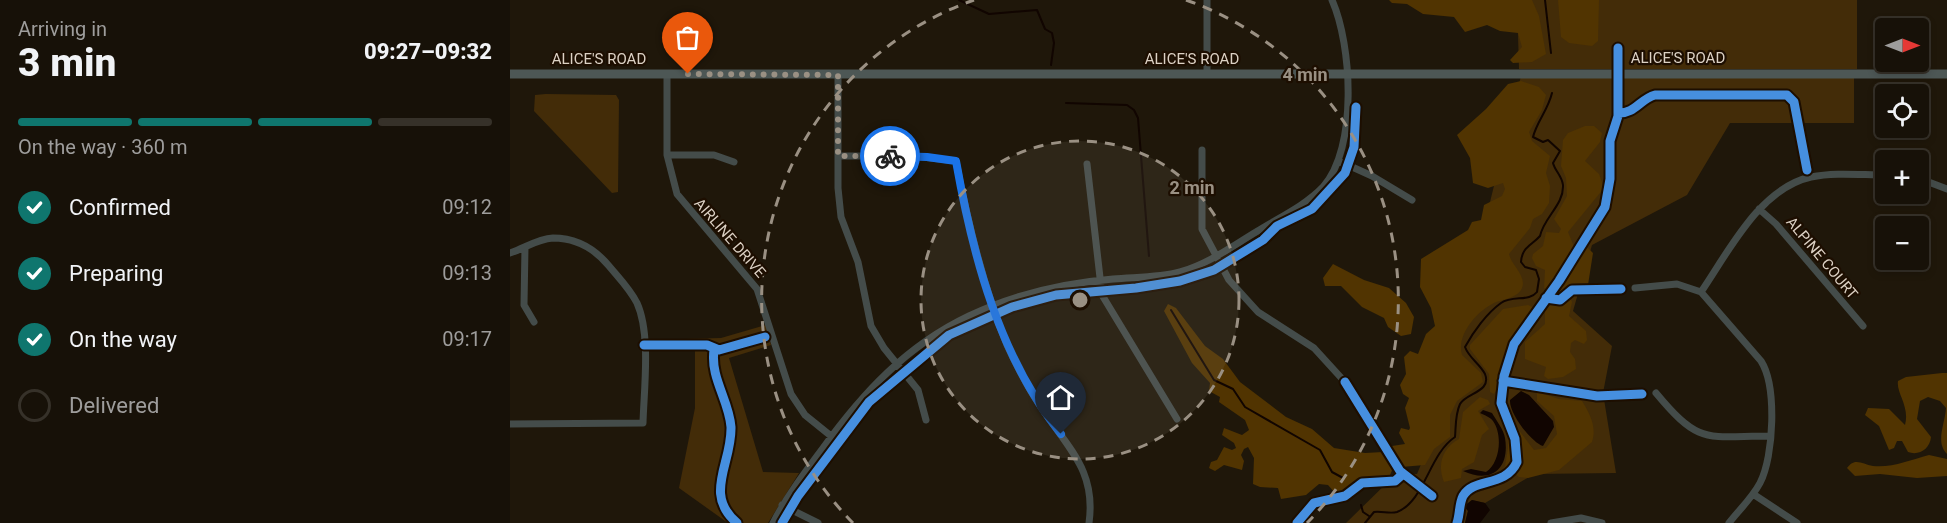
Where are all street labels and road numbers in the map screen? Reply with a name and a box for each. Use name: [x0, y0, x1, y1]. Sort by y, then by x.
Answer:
street label: ALICE'S ROAD: [1631, 49, 1725, 67]
street label: ALICE'S ROAD: [552, 50, 646, 68]
street label: ALICE'S ROAD: [1145, 50, 1239, 68]
street label: AIRLINE DRIVE: [691, 195, 770, 282]
street label: ALPINE COURT: [1782, 213, 1862, 303]

